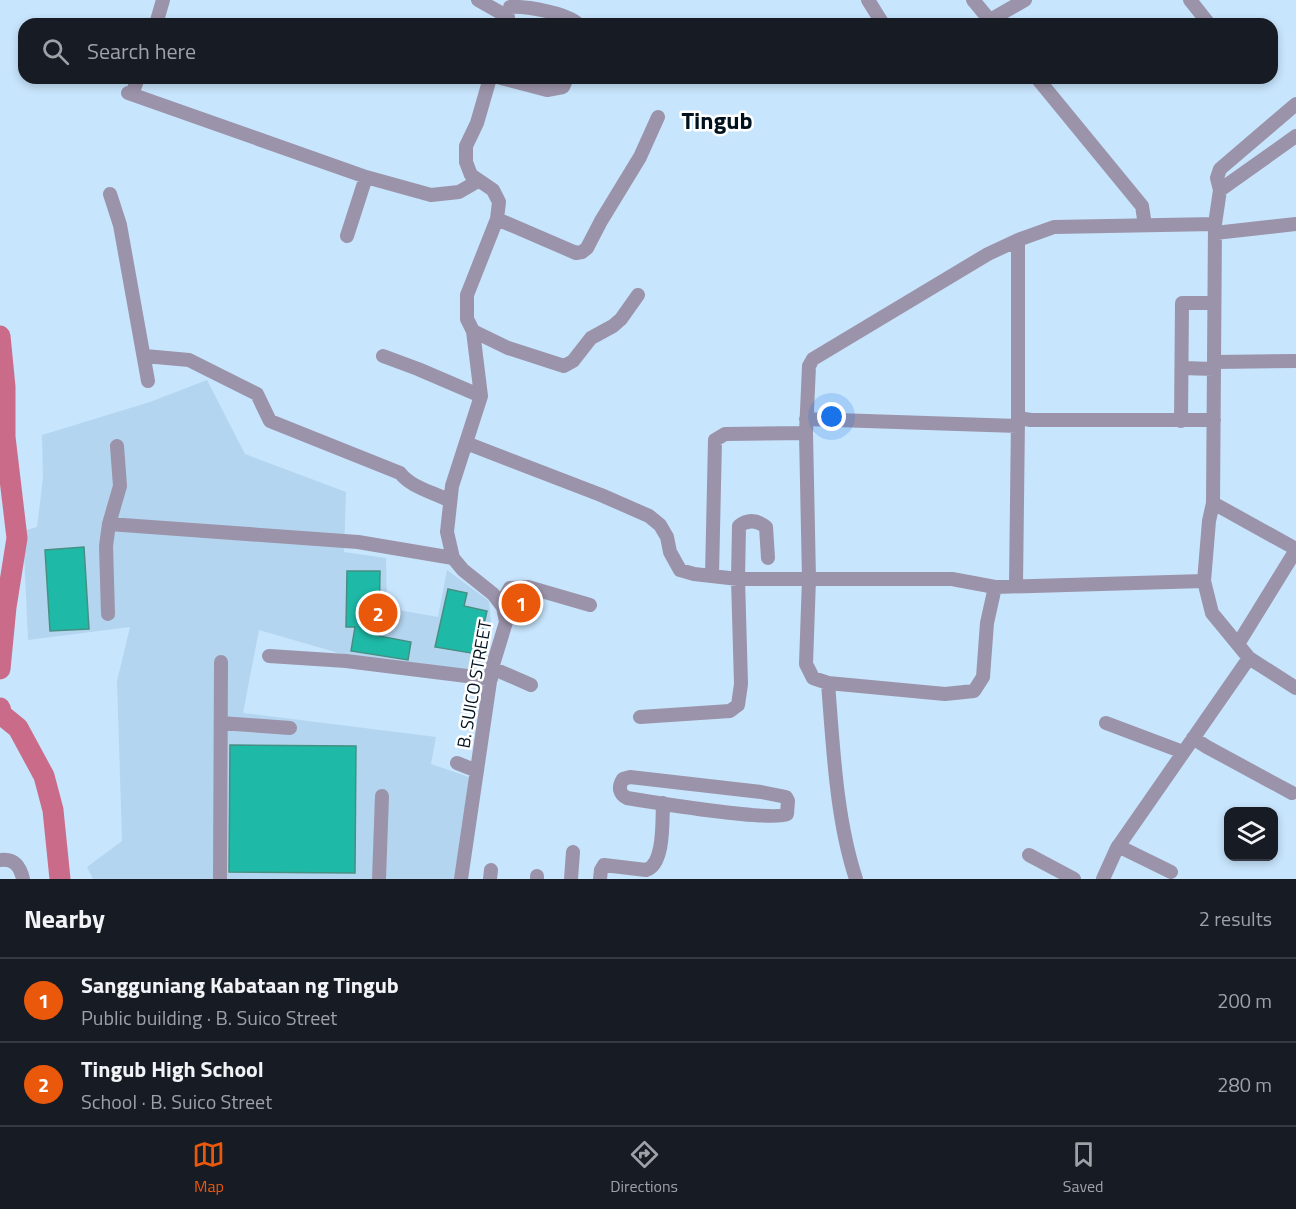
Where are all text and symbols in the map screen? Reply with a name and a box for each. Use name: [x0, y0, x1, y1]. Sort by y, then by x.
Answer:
search box: [18, 18, 1278, 84]
text: Search here: [87, 34, 196, 68]
icon: search: [39, 35, 72, 68]
district label: Tingub: [681, 102, 753, 138]
your location: [817, 402, 846, 431]
pin: 1: [502, 580, 540, 626]
pin: 2: [358, 590, 398, 636]
street label: B. SUICO STREET: [449, 617, 499, 750]
map controls: [1224, 807, 1278, 861]
button: layers: [1224, 807, 1278, 861]
text: Nearby: [24, 899, 105, 938]
text: 2 results: [1199, 903, 1272, 934]
text: Sangguniang Kabataan ng Tingub: [81, 968, 399, 1002]
text: 1: [38, 985, 49, 1016]
text: 200 m: [1217, 985, 1272, 1016]
text: Public building · B. Suico Street: [81, 1002, 337, 1033]
text: Tingub High School: [81, 1052, 264, 1086]
text: 2: [38, 1069, 49, 1100]
text: 280 m: [1217, 1069, 1272, 1100]
text: School · B. Suico Street: [81, 1086, 272, 1117]
tab: Map: [192, 1138, 225, 1198]
tab: Directions: [610, 1138, 678, 1198]
tab: Saved: [1063, 1138, 1104, 1198]

